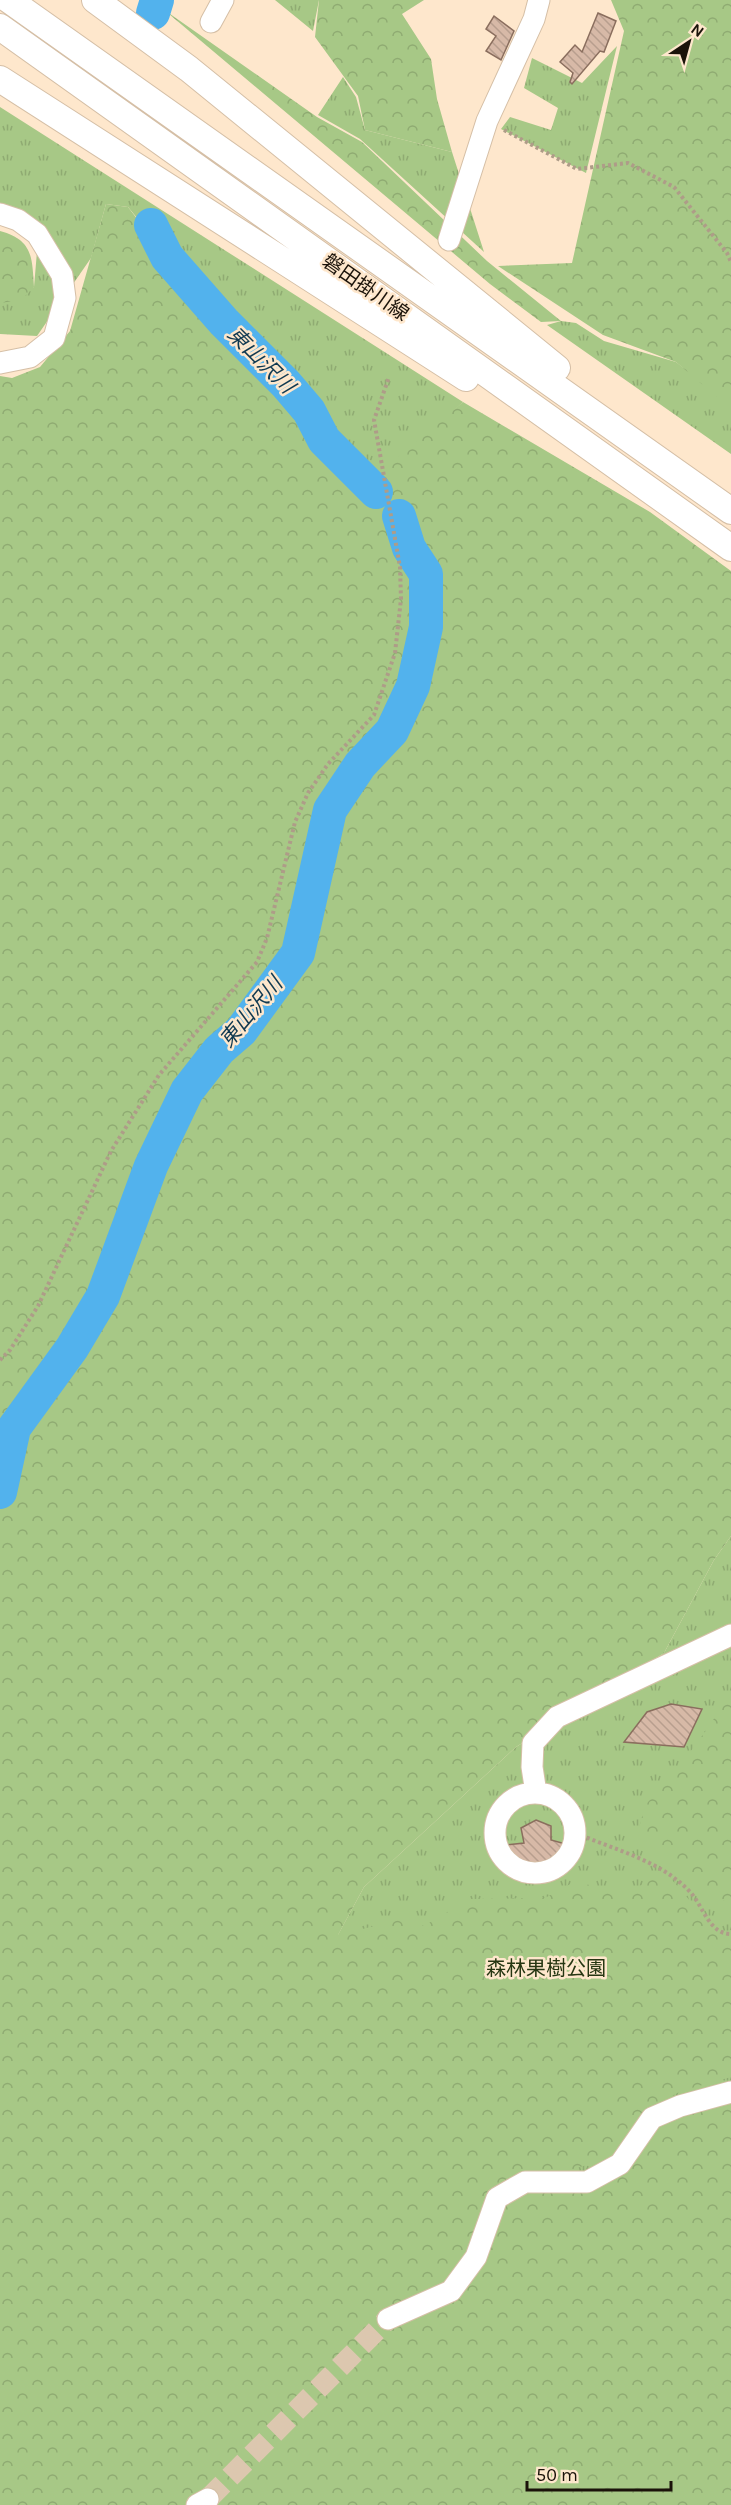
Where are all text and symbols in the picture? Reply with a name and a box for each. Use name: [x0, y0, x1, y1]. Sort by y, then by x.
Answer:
north arrow: [659, 12, 719, 72]
text: N: [687, 19, 708, 41]
street label: 磐田掛川線: [318, 249, 413, 326]
water label: 東山沢川: [223, 322, 301, 400]
water label: 東山沢川: [215, 971, 288, 1052]
park label: 森林果樹公園: [486, 1957, 606, 1980]
scale bar: [527, 2454, 671, 2492]
text: 50 m: [536, 2464, 578, 2486]

